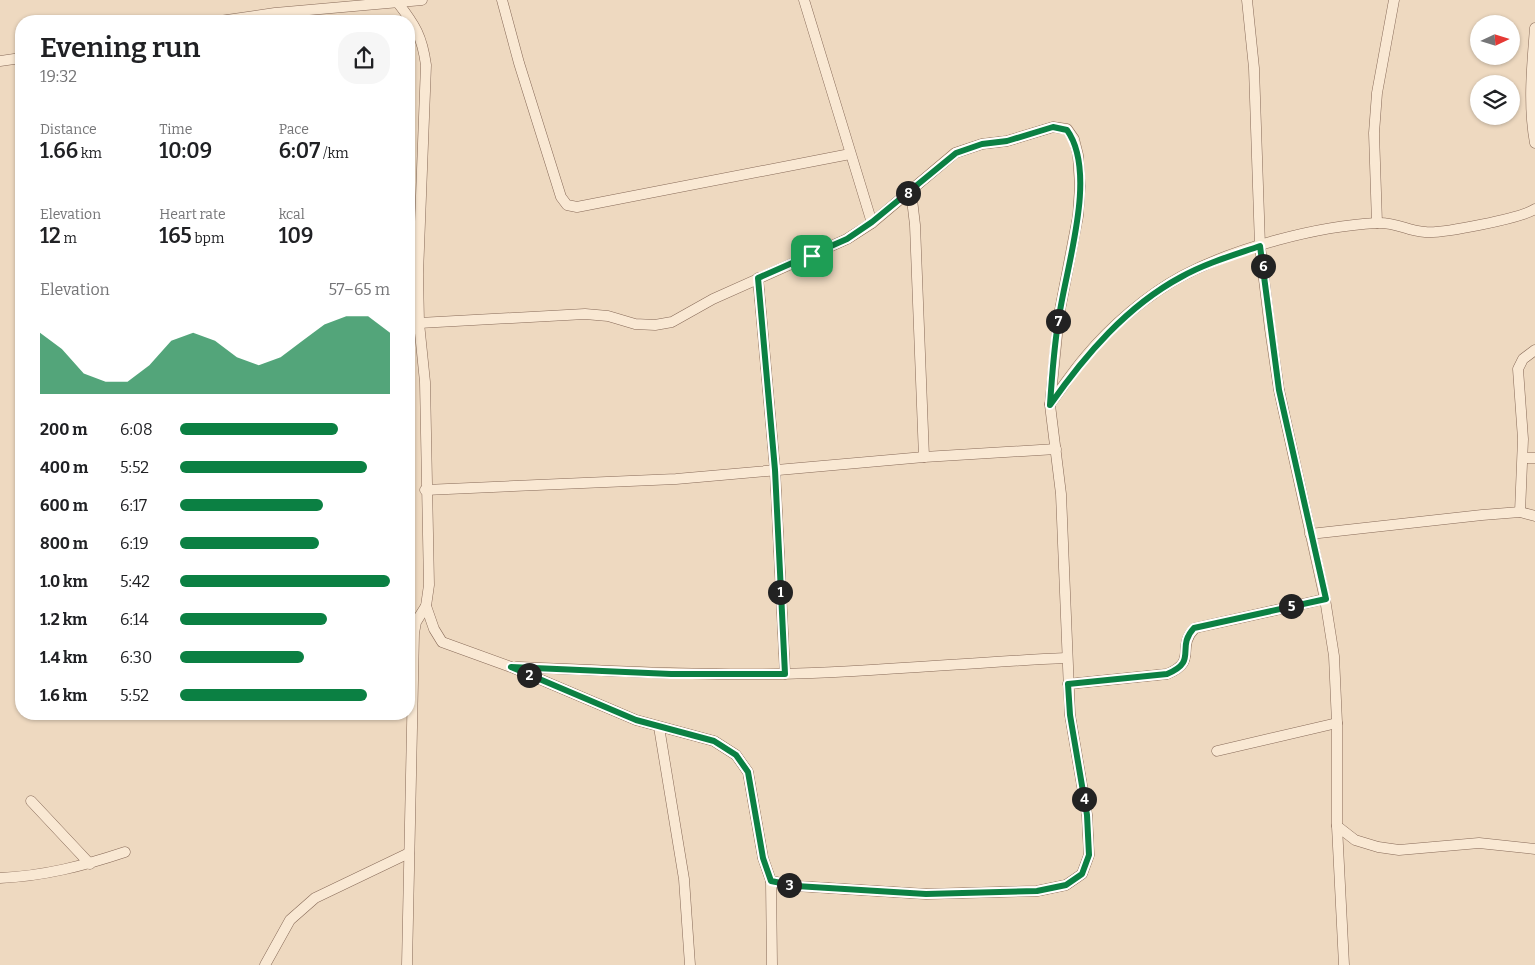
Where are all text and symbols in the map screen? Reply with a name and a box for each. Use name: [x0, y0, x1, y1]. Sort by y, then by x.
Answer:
north arrow: [1470, 15, 1520, 65]
map controls: [1470, 15, 1520, 125]
text: Evening run: [40, 31, 200, 64]
button: share: [338, 32, 390, 84]
text: 19:32: [40, 67, 77, 86]
button: layers: [1470, 75, 1520, 125]
text: Distance: [40, 121, 97, 138]
text: Time: [159, 121, 192, 138]
text: Pace: [279, 121, 309, 138]
text: 1.66: [40, 138, 78, 164]
text: 10:09: [159, 138, 212, 164]
text: 6:07: [279, 138, 320, 164]
text: km: [78, 145, 102, 162]
text: /km: [320, 145, 349, 162]
pin: 8: [896, 180, 920, 206]
text: 8: [904, 185, 913, 202]
text: Elevation: [40, 206, 101, 223]
text: Heart rate: [159, 206, 226, 223]
text: kcal: [279, 206, 305, 223]
text: 12: [40, 223, 61, 249]
text: 165: [159, 223, 192, 249]
text: 109: [279, 223, 313, 249]
text: m: [61, 230, 77, 247]
text: bpm: [192, 230, 224, 247]
pin: [791, 235, 833, 277]
icon: arrive: [798, 242, 826, 270]
pin: 6: [1250, 254, 1276, 278]
text: 6: [1259, 258, 1268, 275]
text: Elevation: [40, 280, 110, 299]
text: 57–65 m: [328, 280, 390, 299]
pin: 7: [1046, 308, 1070, 334]
text: 7: [1055, 313, 1062, 330]
text: 200 m: [40, 420, 87, 439]
text: 6:08: [120, 420, 153, 439]
text: 400 m: [40, 458, 88, 477]
text: 5:52: [120, 458, 149, 477]
text: 600 m: [40, 496, 88, 515]
text: 6:17: [120, 496, 147, 515]
text: 800 m: [40, 534, 88, 553]
text: 6:19: [120, 534, 149, 553]
text: 1.0 km: [40, 572, 88, 591]
text: 5:42: [120, 572, 150, 591]
pin: 1: [768, 580, 792, 604]
text: 1: [777, 584, 784, 601]
pin: 5: [1278, 594, 1304, 618]
text: 5: [1288, 598, 1295, 615]
text: 1.2 km: [40, 610, 87, 629]
text: 6:14: [120, 610, 149, 629]
text: 1.4 km: [40, 648, 88, 667]
text: 6:30: [120, 648, 152, 667]
pin: 2: [516, 662, 542, 688]
text: 2: [526, 667, 533, 684]
text: 1.6 km: [40, 686, 87, 705]
text: 5:52: [120, 686, 149, 705]
pin: 4: [1072, 786, 1096, 812]
text: 4: [1080, 791, 1089, 808]
pin: 3: [776, 872, 802, 898]
text: 3: [785, 877, 794, 894]

